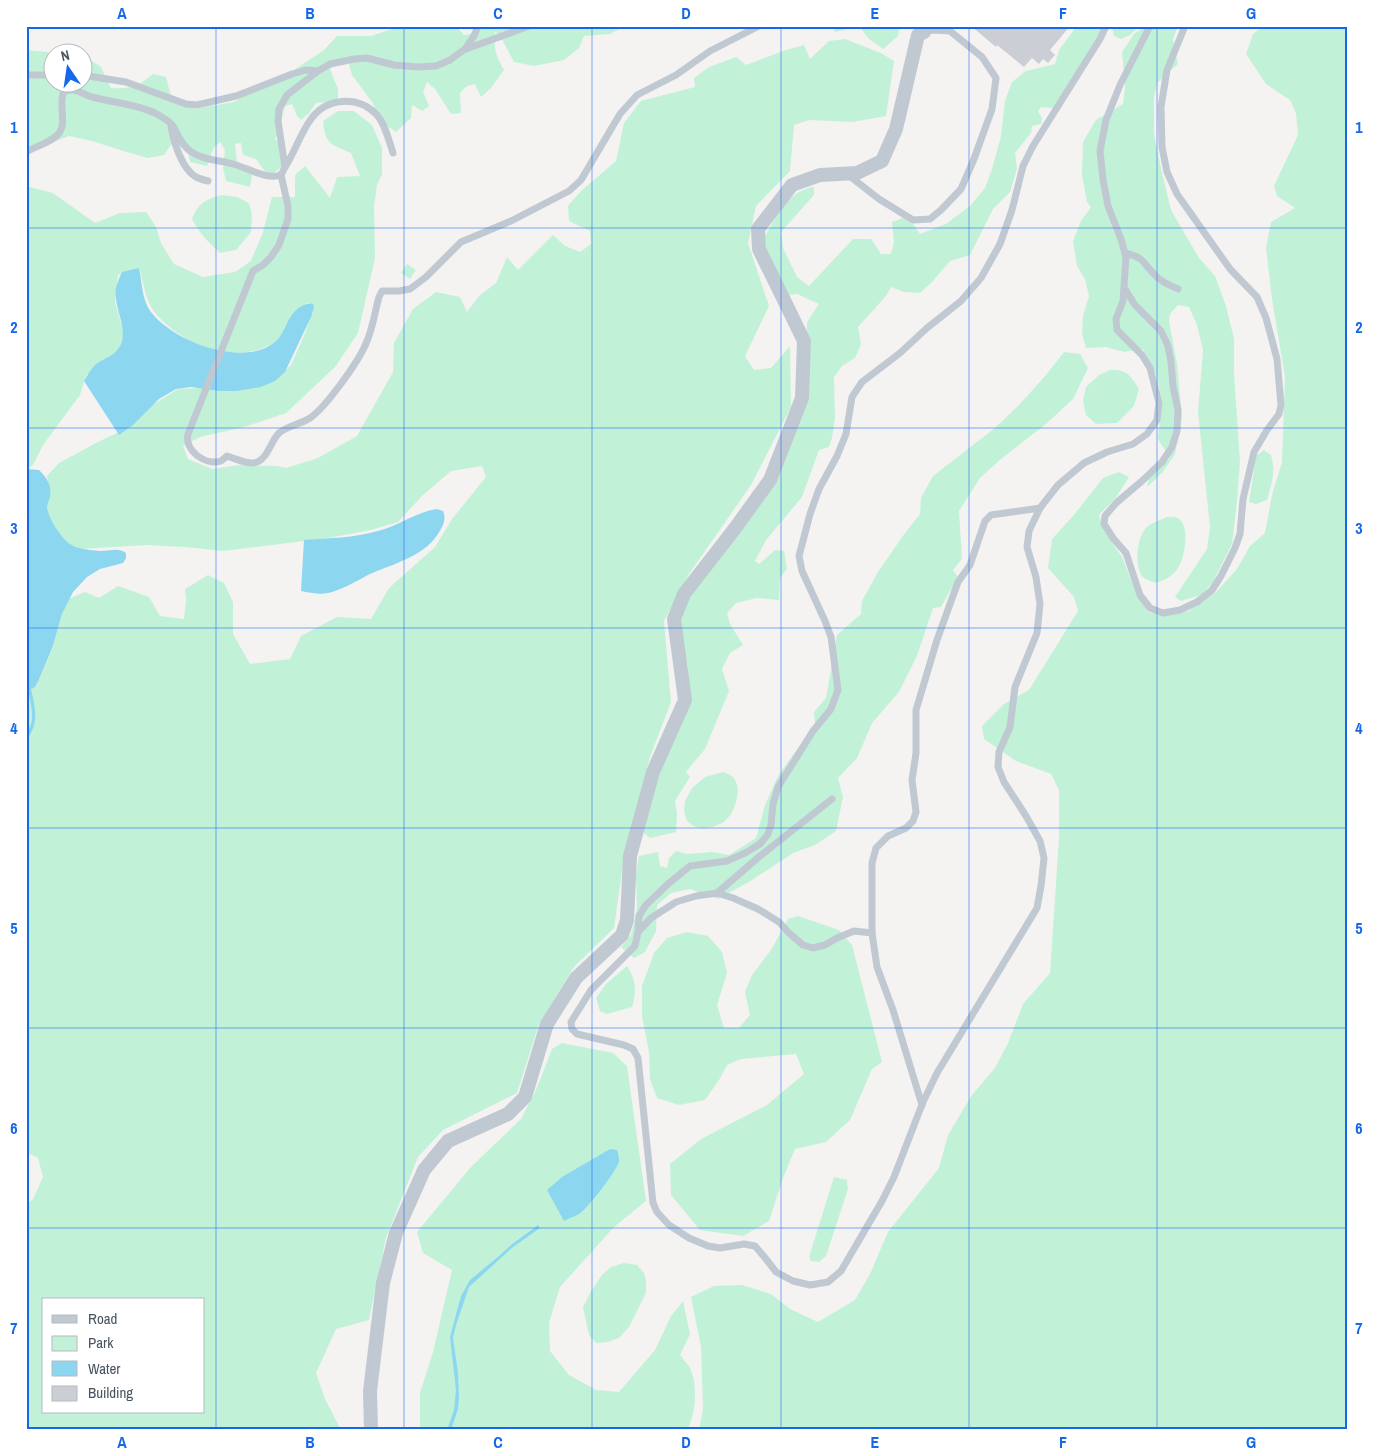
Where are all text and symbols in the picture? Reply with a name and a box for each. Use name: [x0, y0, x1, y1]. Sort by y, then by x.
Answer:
text: A: [117, 2, 127, 24]
text: B: [305, 2, 315, 24]
text: C: [493, 2, 503, 24]
text: D: [681, 2, 691, 24]
text: E: [871, 2, 880, 24]
text: F: [1059, 2, 1067, 24]
text: G: [1246, 2, 1256, 24]
north arrow: [42, 42, 92, 92]
text: N: [59, 46, 71, 65]
text: 1: [10, 116, 18, 138]
text: 1: [1355, 116, 1363, 138]
text: 2: [10, 316, 18, 338]
text: 2: [1355, 316, 1363, 338]
text: 3: [10, 517, 18, 539]
text: 3: [1355, 517, 1363, 539]
text: 4: [10, 717, 18, 739]
text: 4: [1355, 717, 1363, 739]
text: 5: [10, 917, 18, 939]
text: 5: [1355, 917, 1363, 939]
text: 6: [10, 1117, 18, 1139]
text: 6: [1355, 1117, 1363, 1139]
legend: [42, 1298, 205, 1414]
text: Road: [88, 1308, 117, 1329]
text: 7: [10, 1317, 18, 1339]
text: 7: [1355, 1317, 1363, 1339]
text: Park: [88, 1332, 114, 1353]
text: Water: [88, 1358, 120, 1379]
text: Building: [88, 1382, 133, 1403]
text: A: [117, 1431, 127, 1453]
text: B: [305, 1431, 315, 1453]
text: C: [493, 1431, 503, 1453]
text: D: [681, 1431, 691, 1453]
text: E: [871, 1431, 880, 1453]
text: F: [1059, 1431, 1067, 1453]
text: G: [1246, 1431, 1256, 1453]

